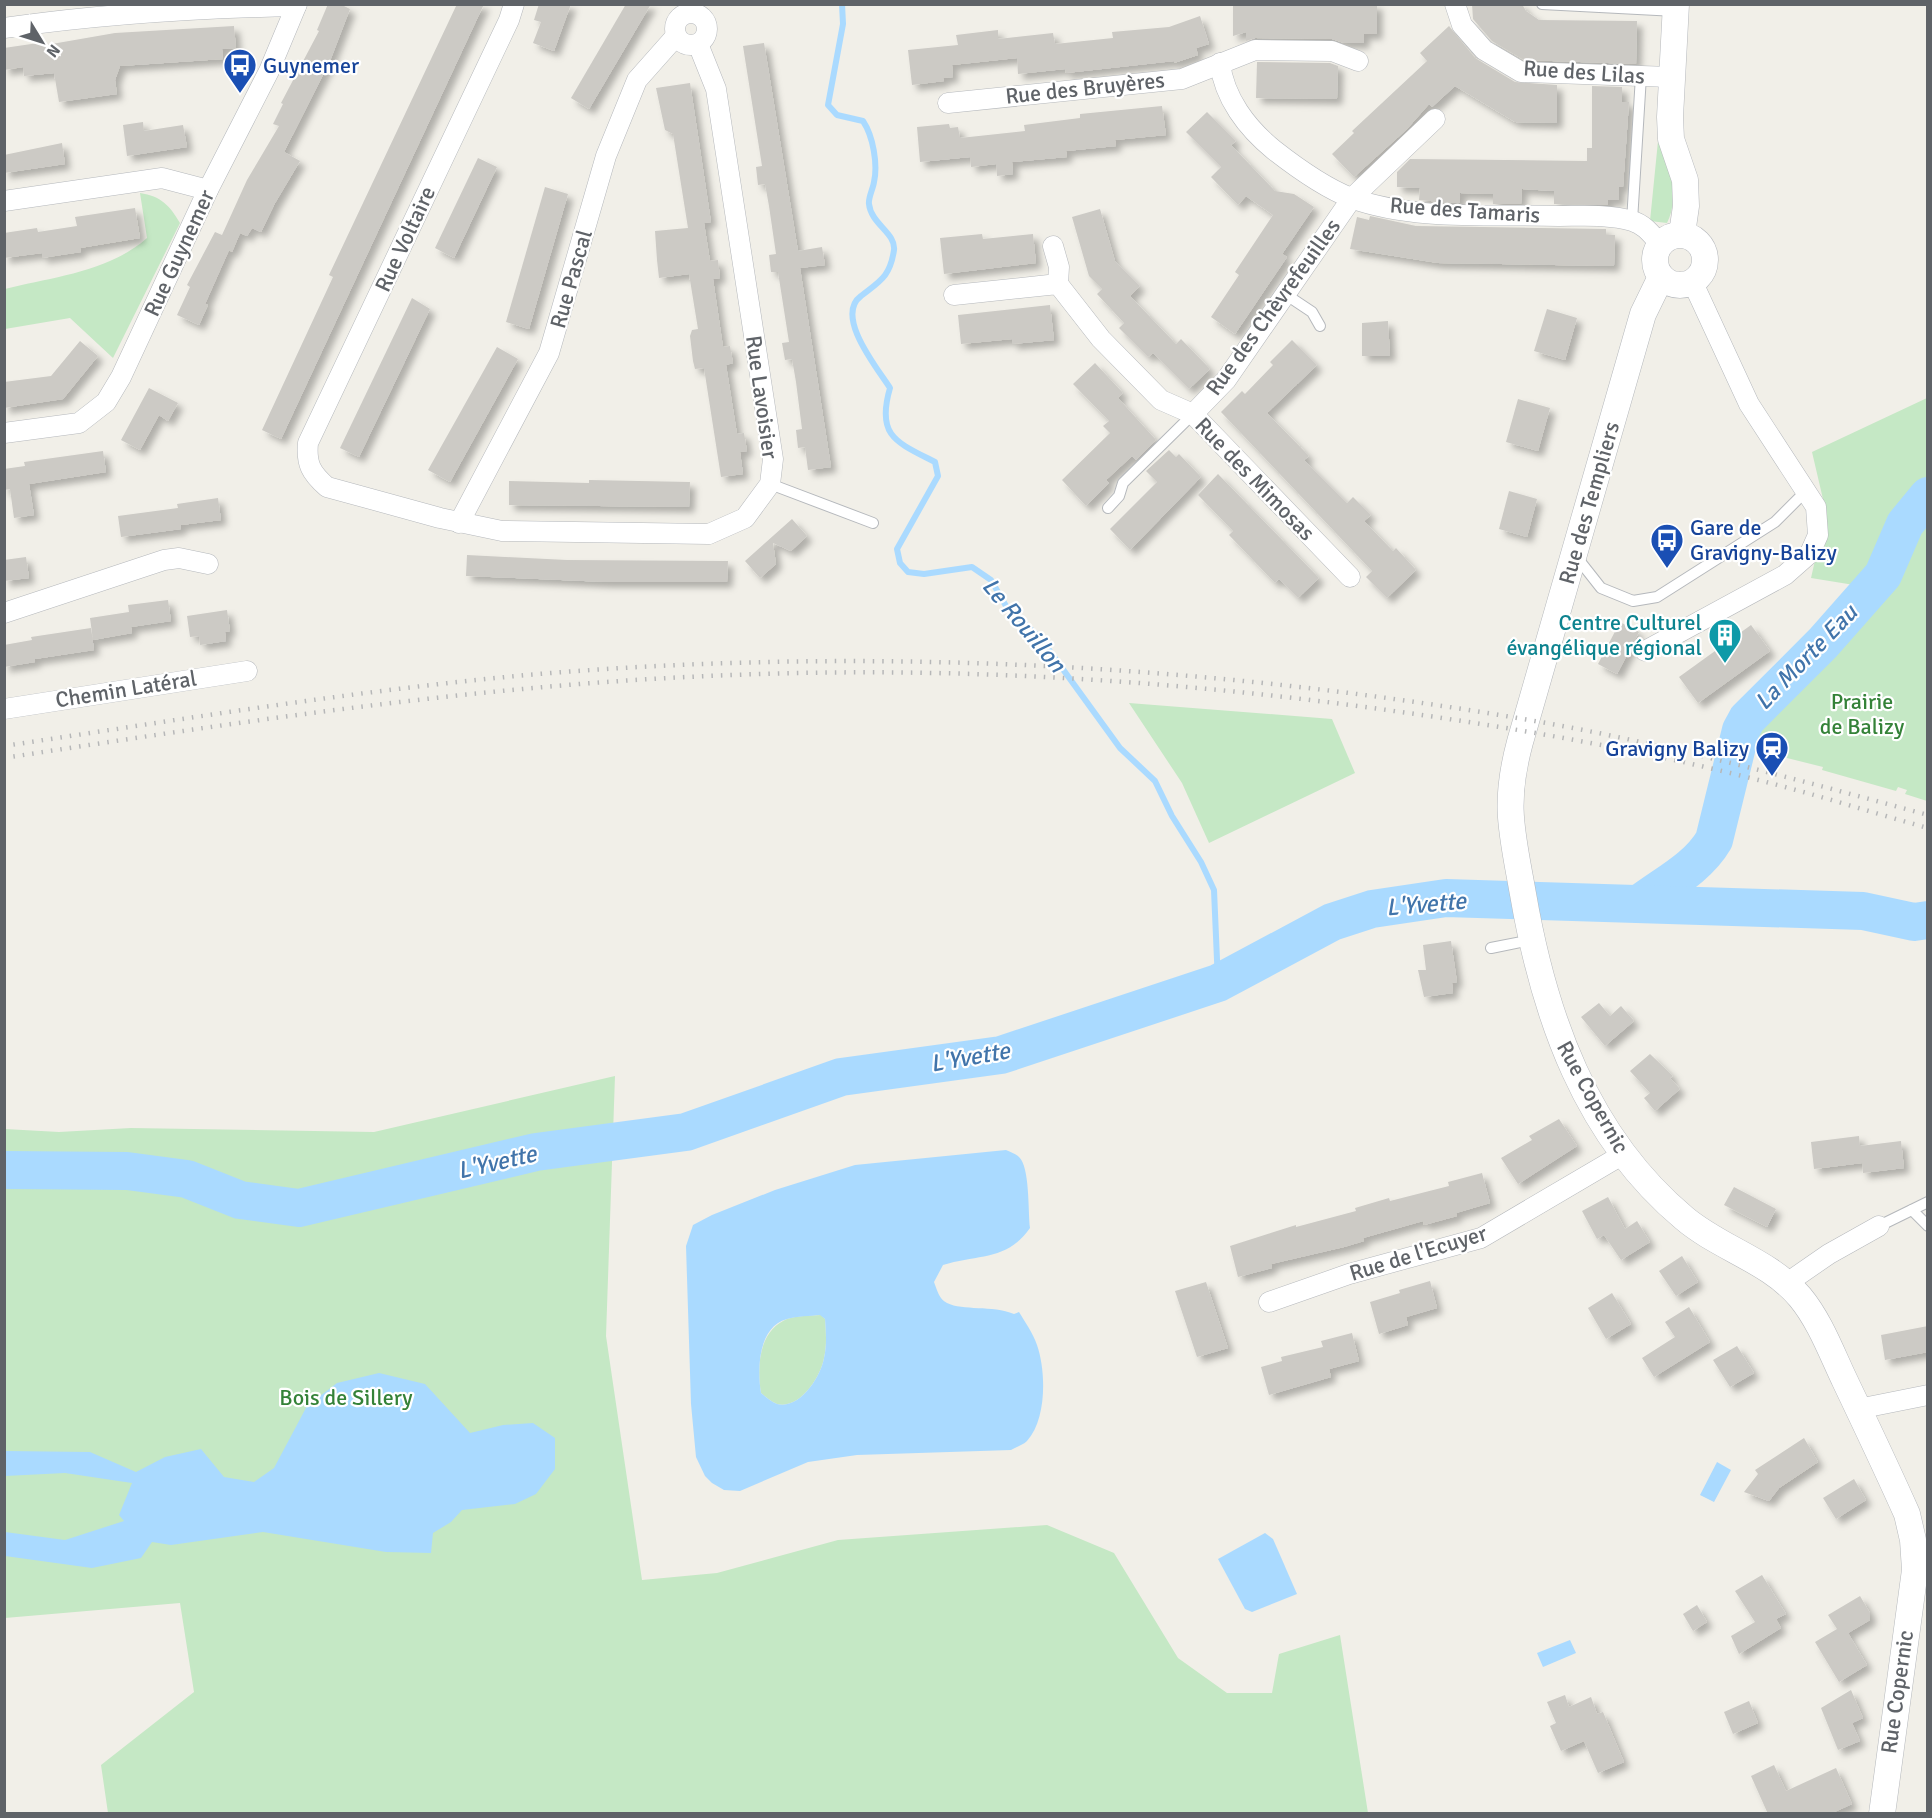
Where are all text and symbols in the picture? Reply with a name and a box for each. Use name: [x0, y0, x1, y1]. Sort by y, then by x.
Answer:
north arrow: [12, 12, 72, 72]
text: N: [42, 40, 64, 61]
bus stop icon: Guynemer: [222, 47, 258, 94]
place label: Guynemer: [263, 52, 359, 79]
street label: Rue des Lilas: [1522, 54, 1646, 90]
street label: Rue des Bruyères: [1004, 66, 1166, 110]
street label: Rue Voltaire: [369, 182, 441, 296]
street label: Rue Guynemer: [138, 185, 220, 321]
street label: Rue des Tamaris: [1389, 191, 1541, 229]
street label: Rue des Chèvrefeuilles: [1200, 213, 1346, 401]
street label: Rue Pascal: [544, 227, 598, 331]
street label: Rue Lavoisier: [740, 333, 784, 461]
street label: Rue des Mimosas: [1189, 412, 1321, 546]
street label: Rue des Templiers: [1553, 419, 1625, 587]
place label: Gare de Gravigny-Balizy: [1690, 514, 1837, 566]
bus stop icon: Gare de Gravigny-Balizy: [1649, 522, 1685, 569]
water label: Le Rouillon: [976, 572, 1073, 679]
water label: La Morte Eau: [1748, 597, 1865, 716]
place label: Centre Culturel évangélique régional: [1506, 609, 1702, 661]
building icon: Centre Culturel évangélique régional: [1707, 617, 1743, 664]
street label: Chemin Latéral: [53, 664, 199, 714]
park label: Prairie de Balizy: [1820, 688, 1905, 740]
station icon: Gravigny Balizy: [1754, 730, 1790, 777]
place label: Gravigny Balizy: [1605, 735, 1750, 762]
water label: L'Yvette: [1385, 885, 1468, 922]
water label: L'Yvette: [928, 1035, 1013, 1079]
street label: Rue Copernic: [1551, 1036, 1635, 1158]
water label: L'Yvette: [455, 1138, 540, 1186]
street label: Rue de l'Ecuyer: [1346, 1219, 1490, 1287]
park label: Bois de Sillery: [279, 1384, 413, 1411]
street label: Rue Copernic: [1875, 1629, 1919, 1755]

